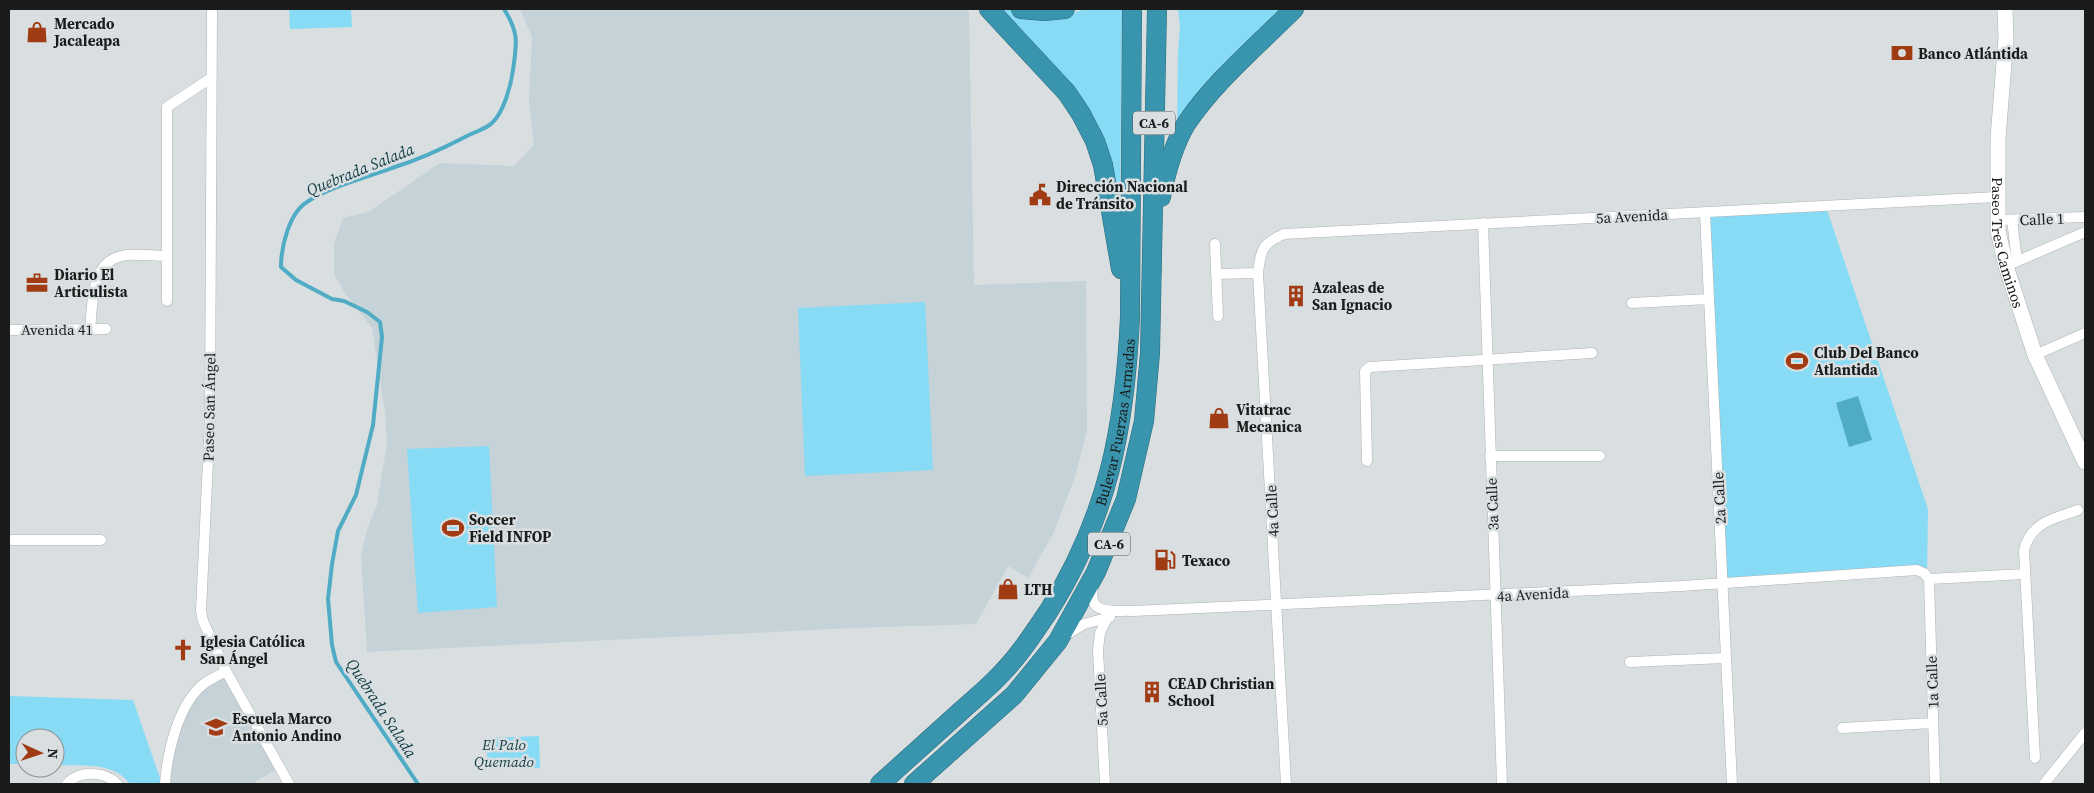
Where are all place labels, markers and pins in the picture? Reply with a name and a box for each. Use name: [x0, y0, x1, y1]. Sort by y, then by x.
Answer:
place label: Mercado Jacaleapa: [53, 13, 121, 51]
shop icon: Mercado Jacaleapa: [24, 19, 50, 45]
bank icon: Banco Atlántida: [1889, 40, 1915, 66]
place label: Banco Atlántida: [1918, 43, 2029, 64]
place label: Dirección Nacional de Tránsito: [1056, 176, 1188, 214]
public building icon: Dirección Nacional de Tránsito: [1027, 182, 1053, 208]
place label: Diario El Articulista: [54, 264, 129, 302]
office icon: Diario El Articulista: [24, 270, 50, 296]
place label: Azaleas de San Ignacio: [1312, 277, 1393, 315]
building icon: Azaleas de San Ignacio: [1283, 283, 1309, 309]
place label: Club Del Banco Atlantida: [1814, 342, 1919, 380]
sports icon: Club Del Banco Atlantida: [1784, 348, 1810, 374]
place label: Vitatrac Mecanica: [1236, 399, 1303, 437]
shop icon: Vitatrac Mecanica: [1206, 405, 1232, 431]
place label: Soccer Field INFOP: [469, 509, 551, 547]
sports icon: Soccer Field INFOP: [440, 515, 466, 541]
fuel station icon: Texaco: [1152, 547, 1178, 573]
place label: Texaco: [1182, 550, 1231, 571]
shop icon: LTH: [995, 576, 1021, 602]
place label: LTH: [1024, 579, 1053, 600]
place label: Iglesia Católica San Ángel: [200, 631, 306, 669]
church icon: Iglesia Católica San Ángel: [170, 637, 196, 663]
place label: CEAD Christian School: [1168, 673, 1275, 711]
building icon: CEAD Christian School: [1139, 679, 1165, 705]
place label: Escuela Marco Antonio Andino: [232, 708, 342, 746]
school or university icon: Escuela Marco Antonio Andino: [203, 714, 229, 740]

